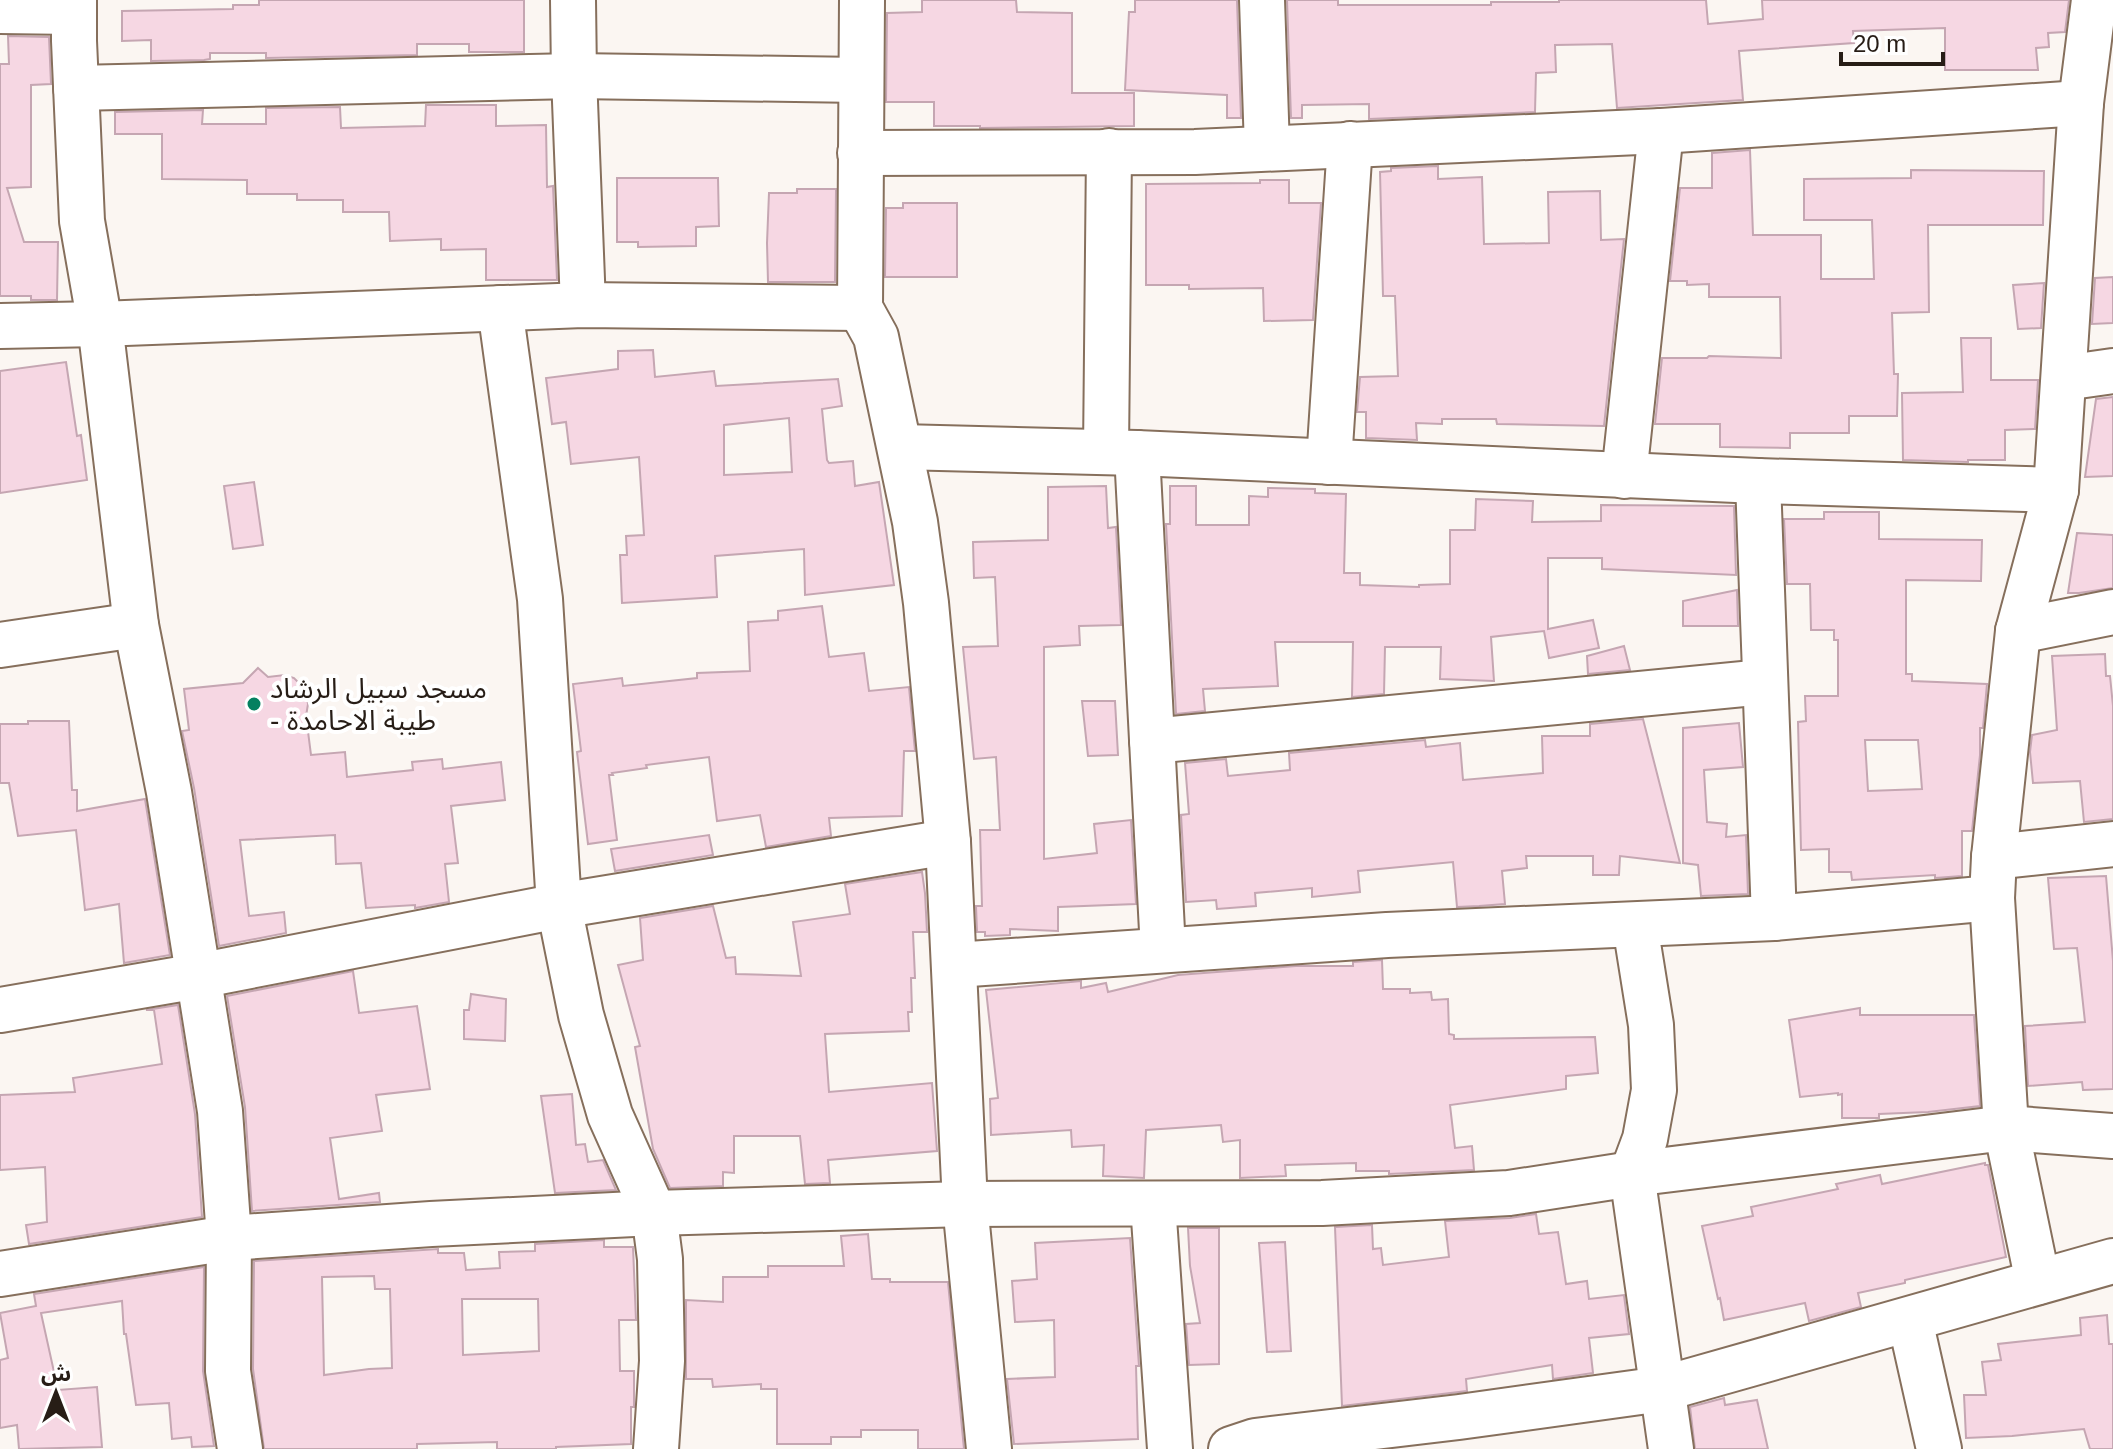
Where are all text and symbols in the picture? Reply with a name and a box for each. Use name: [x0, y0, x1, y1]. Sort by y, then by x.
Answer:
scale bar: [1841, 16, 1943, 66]
text: 20 m: [1853, 30, 1906, 57]
place label: مسجد سبيل الرشاد - طيبة الاحامدة: [270, 673, 487, 736]
marker: مسجد سبيل الرشاد - طيبة الاحامدة: [245, 695, 263, 713]
north arrow: [16, 1353, 96, 1433]
text: ش: [41, 1361, 71, 1386]

